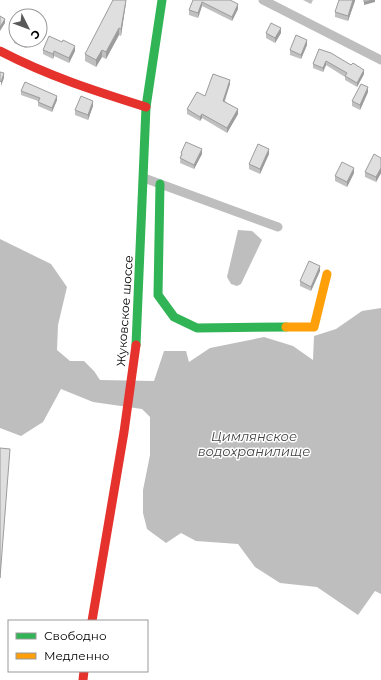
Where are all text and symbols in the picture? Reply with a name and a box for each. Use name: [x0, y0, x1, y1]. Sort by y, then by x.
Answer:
north arrow: [8, 8, 48, 48]
text: С: [28, 27, 43, 42]
street label: Жуковское шоссе: [113, 255, 136, 367]
water label: Цимлянское водохранилище: [198, 428, 310, 459]
legend: [8, 620, 148, 672]
text: Свободно: [44, 628, 107, 643]
text: Медленно: [44, 648, 110, 663]

